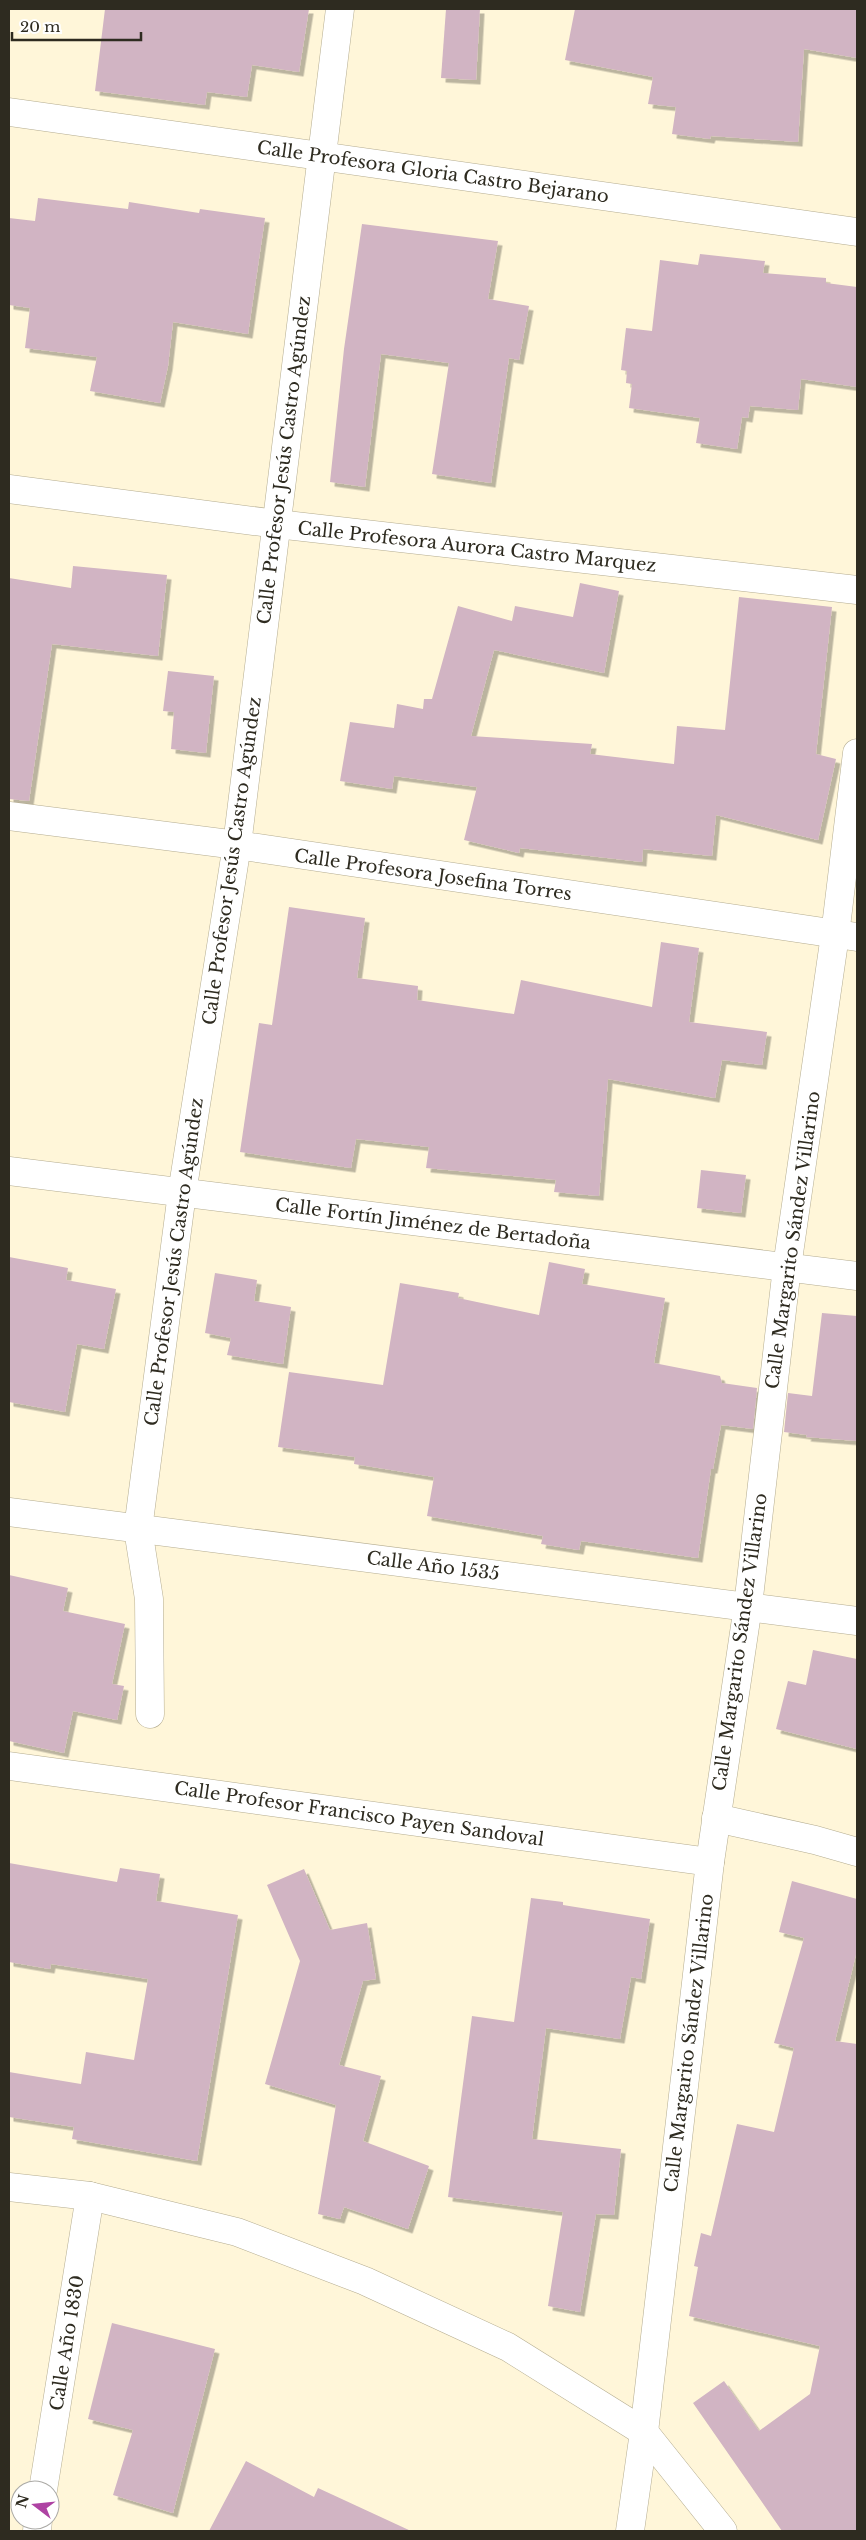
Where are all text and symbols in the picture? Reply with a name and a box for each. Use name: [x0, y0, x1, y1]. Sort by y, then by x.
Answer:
scale bar: [12, 10, 141, 42]
text: 20 m: [20, 17, 60, 36]
street label: Calle Profesora Gloria Castro Bejarano: [256, 136, 610, 208]
street label: Calle Profesor Jesús Castro Agúndez: [253, 294, 315, 626]
street label: Calle Profesora Aurora Castro Marquez: [297, 517, 657, 577]
street label: Calle Profesor Jesús Castro Agúndez: [198, 696, 266, 1026]
street label: Calle Profesora Josefina Torres: [293, 845, 573, 905]
street label: Calle Margarito Sández Villarino: [761, 1090, 825, 1390]
street label: Calle Profesor Jesús Castro Agúndez: [140, 1097, 208, 1427]
street label: Calle Fortín Jiménez de Bertadoña: [274, 1194, 592, 1254]
street label: Calle Margarito Sández Villarino: [708, 1492, 772, 1792]
street label: Calle Año 1535: [365, 1547, 501, 1585]
street label: Calle Profesor Francisco Payen Sandoval: [173, 1777, 545, 1851]
street label: Calle Margarito Sández Villarino: [660, 1893, 718, 2193]
street label: Calle Año 1830: [45, 2274, 89, 2412]
north arrow: [10, 2480, 60, 2530]
text: N: [12, 2493, 33, 2510]

